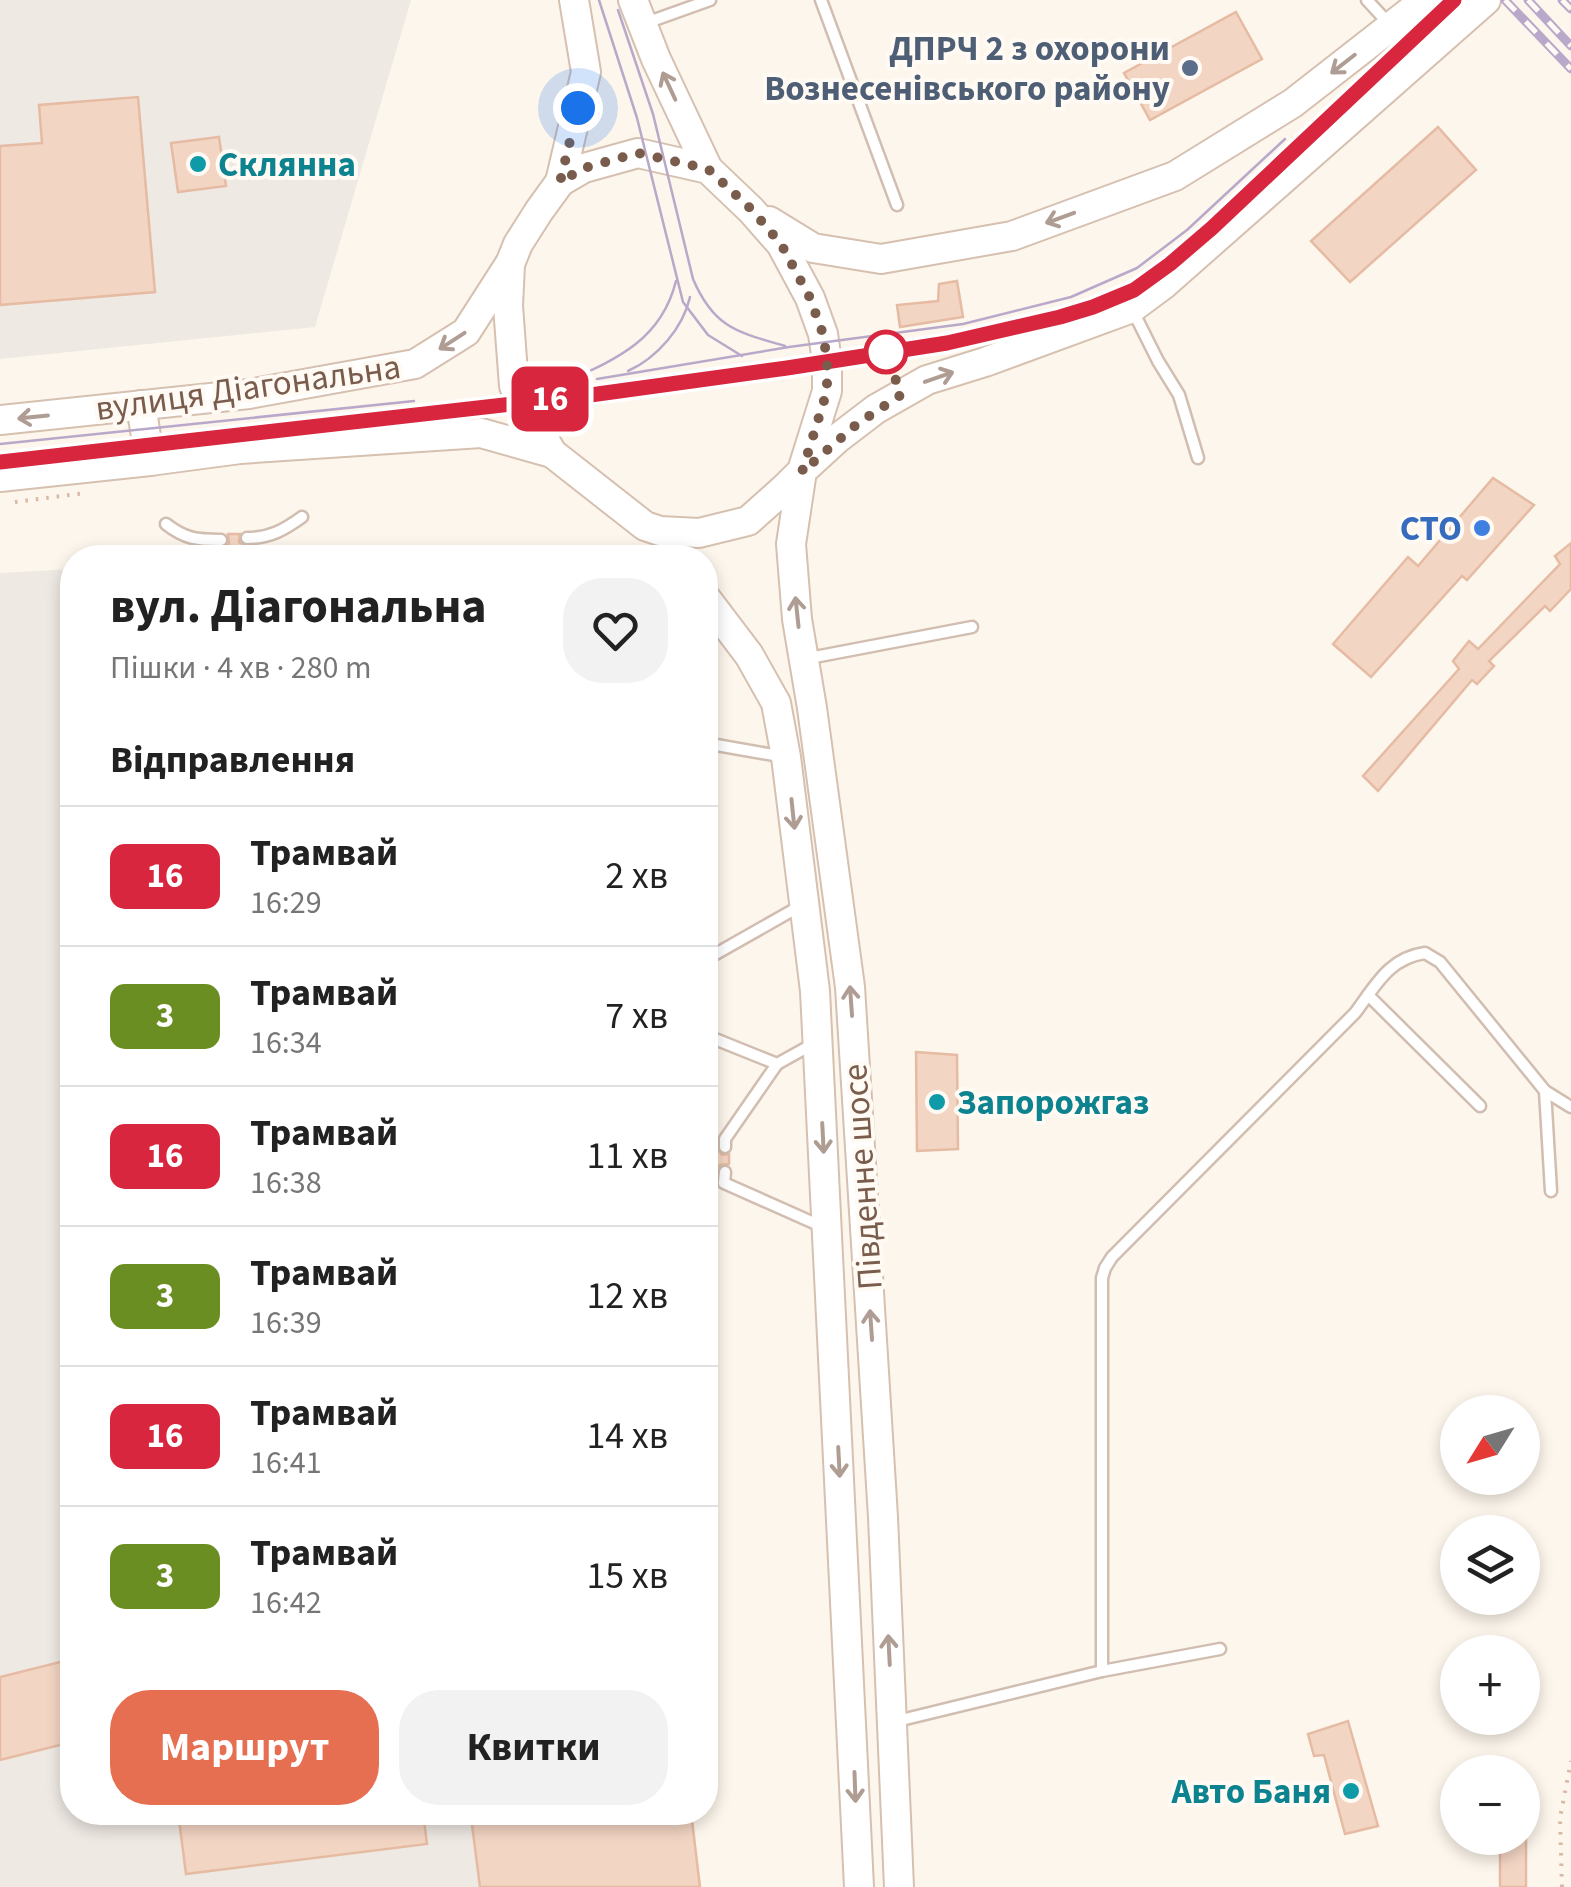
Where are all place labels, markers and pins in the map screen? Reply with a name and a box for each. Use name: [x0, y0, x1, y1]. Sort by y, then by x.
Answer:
place label: ДПРЧ 2 з охорони Вознесенівського району: [764, 24, 1170, 114]
marker: ДПРЧ 2 з охорони Вознесенівського району: [1179, 57, 1201, 79]
place label: Склянна: [218, 140, 356, 190]
marker: Склянна: [187, 153, 209, 175]
unlabelled marker: [865, 331, 907, 373]
place label: СТО: [1400, 504, 1462, 554]
marker: СТО: [1471, 517, 1493, 539]
place label: Запорожгаз: [957, 1078, 1150, 1128]
marker: Запорожгаз: [926, 1091, 948, 1113]
place label: Авто Баня: [1171, 1767, 1331, 1817]
marker: Авто Баня: [1340, 1780, 1362, 1802]

